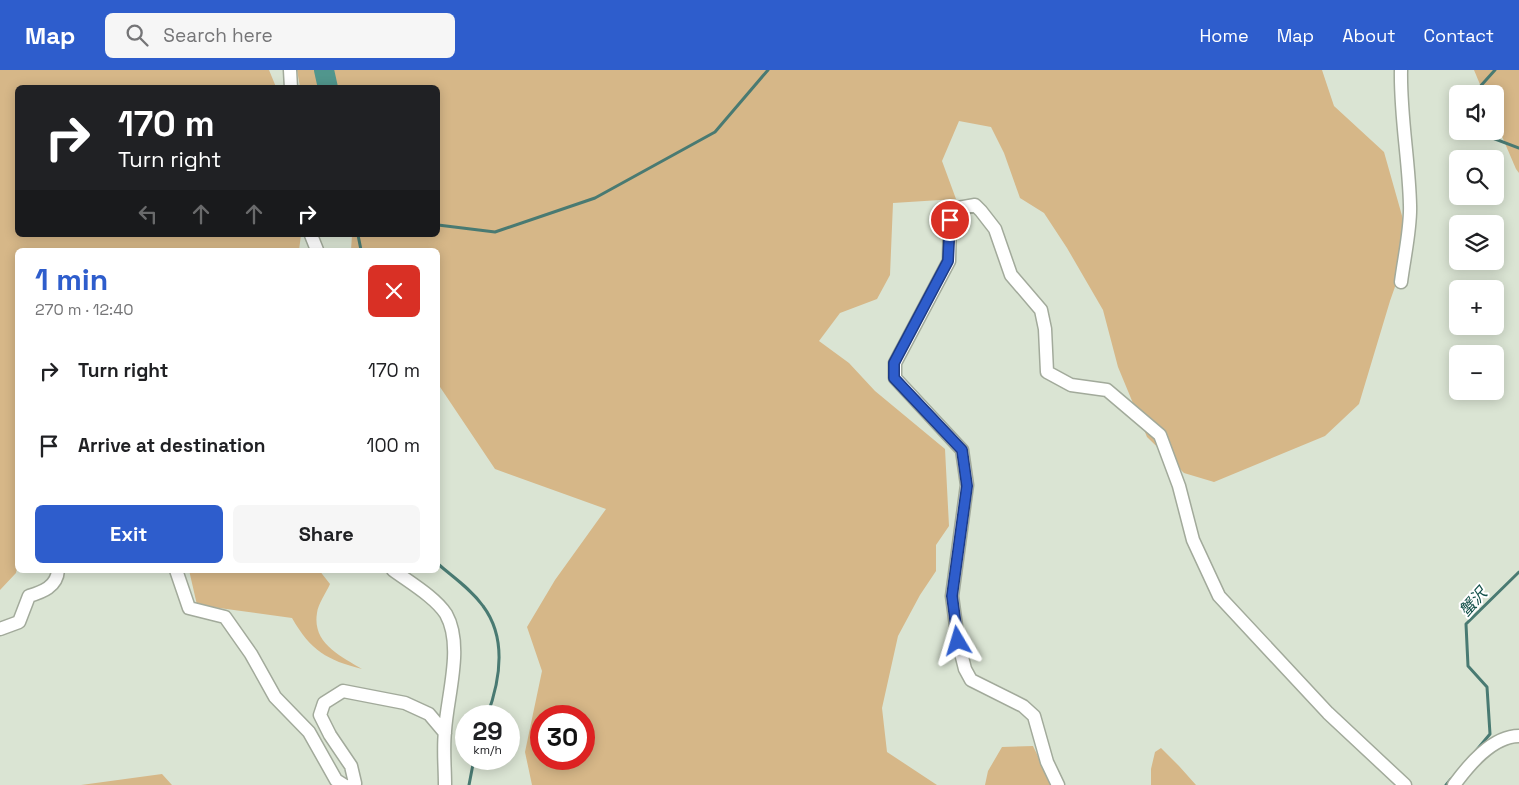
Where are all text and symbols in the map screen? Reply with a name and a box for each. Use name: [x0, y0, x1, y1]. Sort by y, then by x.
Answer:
search box: [105, 13, 455, 58]
text: Map: [25, 20, 75, 51]
icon: search: [123, 21, 151, 49]
text: Search here: [163, 23, 273, 48]
text: Home: [1200, 24, 1249, 47]
text: Map: [1277, 24, 1314, 47]
text: About: [1342, 24, 1396, 47]
text: Contact: [1424, 24, 1494, 47]
map controls: [1449, 85, 1504, 400]
button: sound: [1449, 85, 1504, 140]
text: 170 m: [118, 102, 215, 146]
icon: right: [35, 105, 100, 170]
text: Turn right: [118, 145, 221, 173]
button: search: [1449, 150, 1504, 205]
pin: [929, 199, 971, 241]
icon: left: [134, 200, 162, 228]
icon: ahead: [187, 200, 215, 228]
icon: ahead: [240, 200, 268, 228]
icon: right: [293, 200, 321, 228]
icon: arrive: [936, 206, 964, 234]
button: layers: [1449, 215, 1504, 270]
text: 1 min: [35, 260, 108, 299]
button: close: [368, 265, 420, 317]
button: +: [1449, 280, 1504, 335]
text: 270 m · 12:40: [35, 299, 133, 320]
button: −: [1449, 345, 1504, 400]
icon: right: [35, 357, 63, 385]
text: Turn right: [78, 358, 168, 383]
text: 170 m: [368, 358, 420, 383]
icon: arrive: [35, 432, 63, 460]
text: Arrive at destination: [78, 433, 266, 458]
text: 100 m: [366, 433, 420, 458]
button: Exit: [35, 505, 223, 563]
button: Share: [233, 505, 420, 563]
water label: 蟹沢: [1454, 582, 1493, 621]
position arrow: [931, 614, 983, 666]
speed limit sign: 30: [530, 705, 595, 770]
text: 29: [472, 715, 503, 747]
text: km/h: [473, 742, 502, 758]

